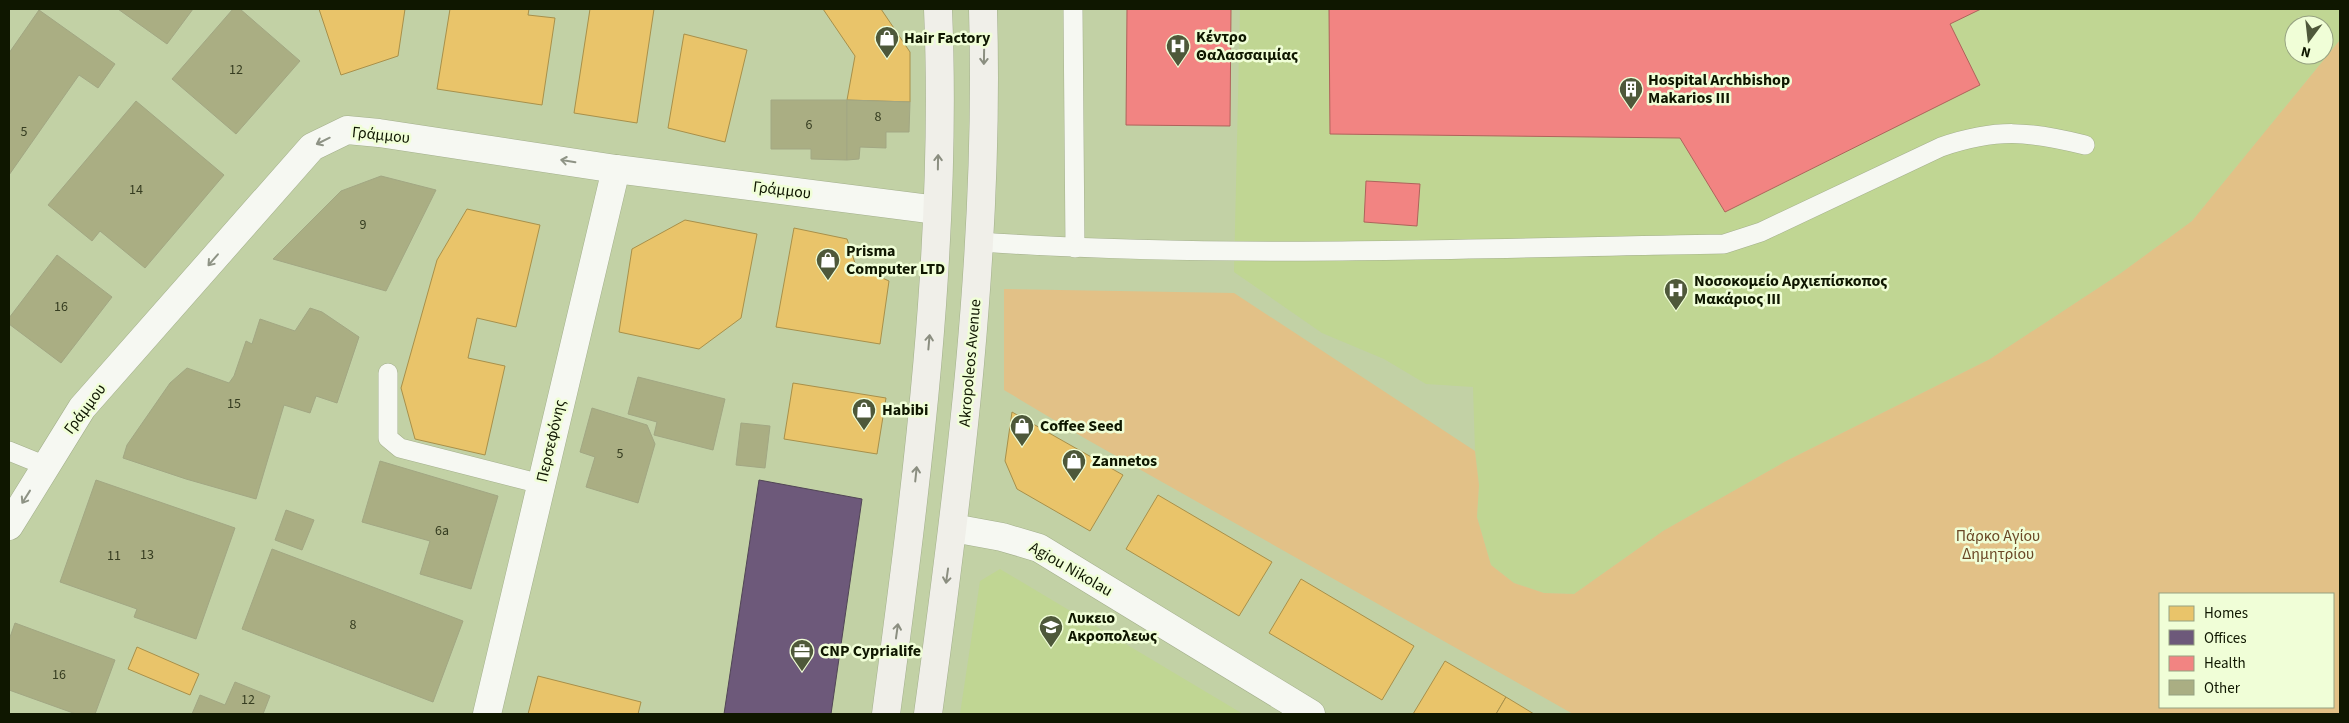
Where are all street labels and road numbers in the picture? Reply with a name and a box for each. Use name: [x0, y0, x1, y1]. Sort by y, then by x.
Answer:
street label: Γράμμου: [351, 121, 411, 149]
street label: Γράμμου: [752, 176, 812, 204]
street label: Akropoleos Avenue: [953, 298, 987, 428]
street label: Γράμμου: [59, 379, 111, 439]
street label: Περσεφόνης: [531, 397, 571, 484]
street label: Agiou Nikolau: [1025, 536, 1117, 602]

